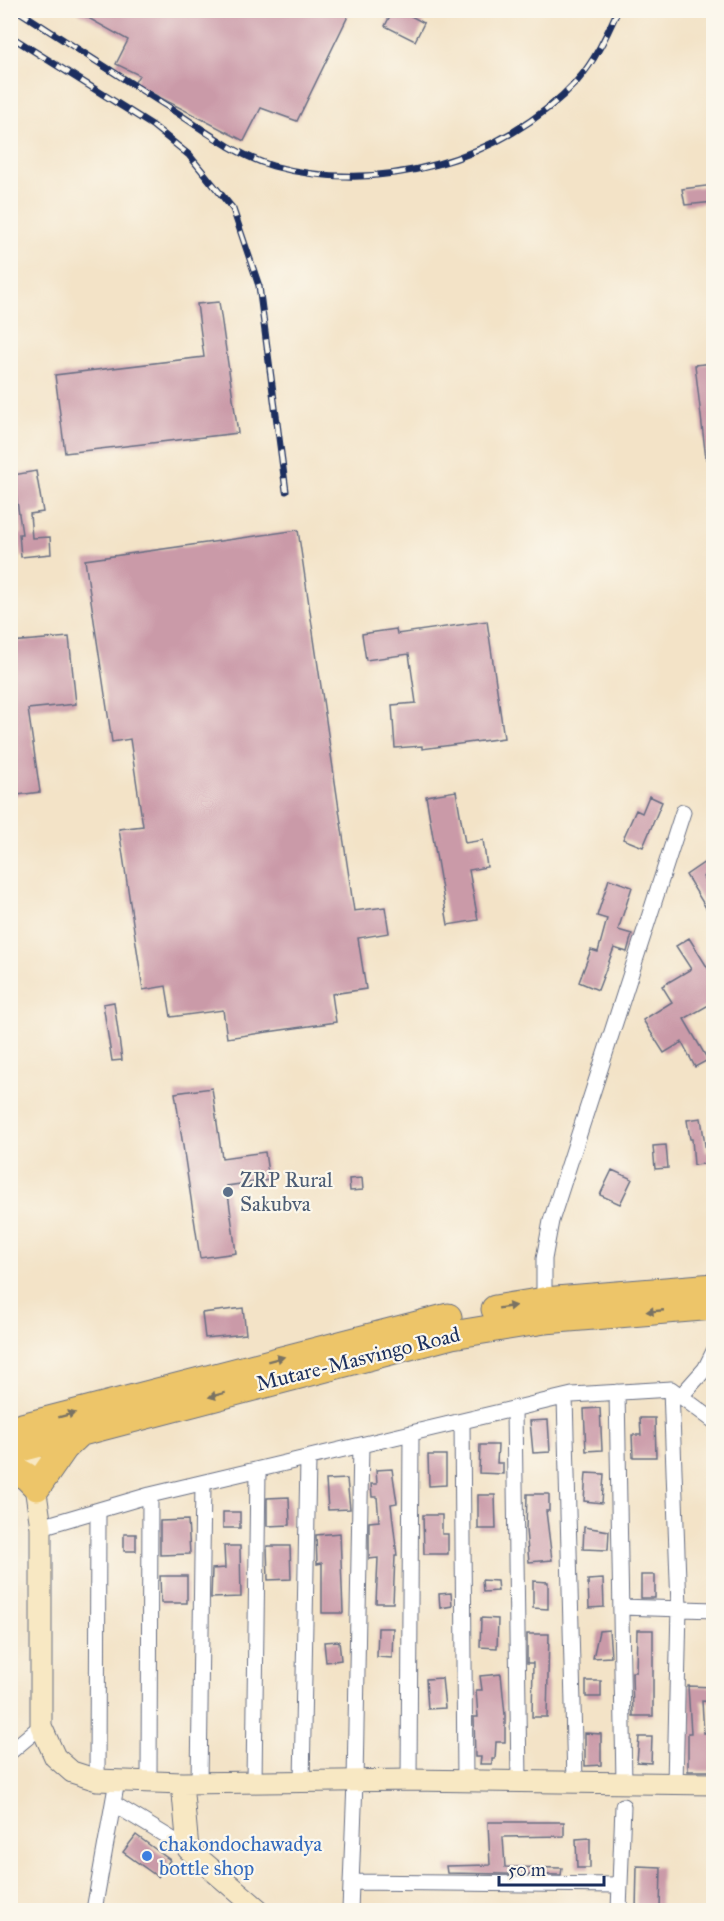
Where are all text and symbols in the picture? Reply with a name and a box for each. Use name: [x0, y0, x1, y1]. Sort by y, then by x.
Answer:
place label: ZRP Rural Sakubva: [240, 1167, 333, 1217]
marker: ZRP Rural Sakubva: [221, 1185, 235, 1199]
one-way arrow: [497, 1302, 516, 1311]
one-way arrow: [646, 1306, 665, 1316]
street label: Mutare-Masvingo Road: [253, 1321, 463, 1397]
one-way arrow: [267, 1354, 285, 1364]
one-way arrow: [208, 1391, 226, 1400]
one-way arrow: [58, 1409, 76, 1419]
place label: chakondochawadya bottle shop: [159, 1831, 322, 1881]
marker: chakondochawadya bottle shop: [140, 1849, 154, 1863]
scale bar: [499, 1849, 604, 1887]
text: 50 m: [508, 1859, 546, 1881]

